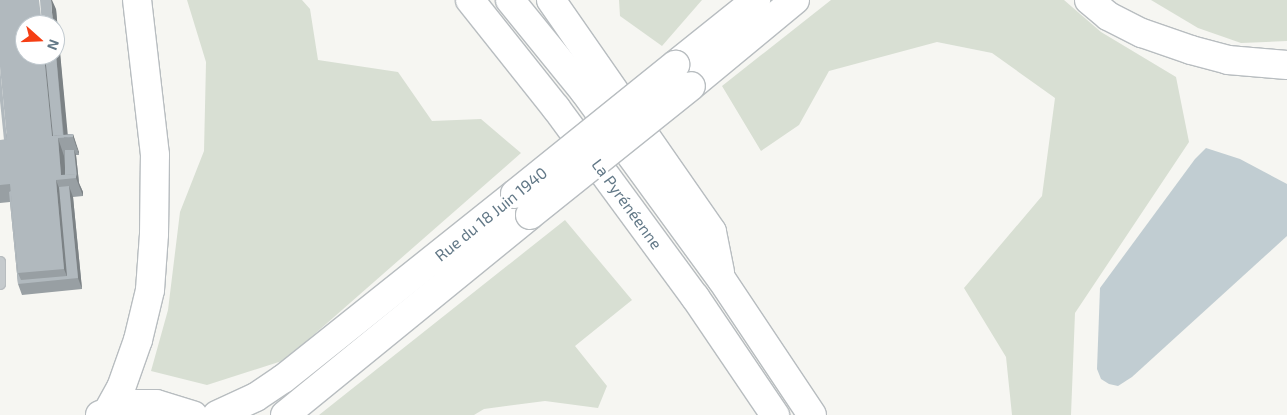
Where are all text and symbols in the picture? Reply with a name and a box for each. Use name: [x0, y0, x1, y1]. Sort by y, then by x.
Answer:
north arrow: [15, 15, 65, 65]
text: N: [44, 37, 63, 53]
street label: La Pyrénéenne: [588, 155, 666, 253]
street label: Rue du 18 Juin 1940: [431, 163, 551, 265]

